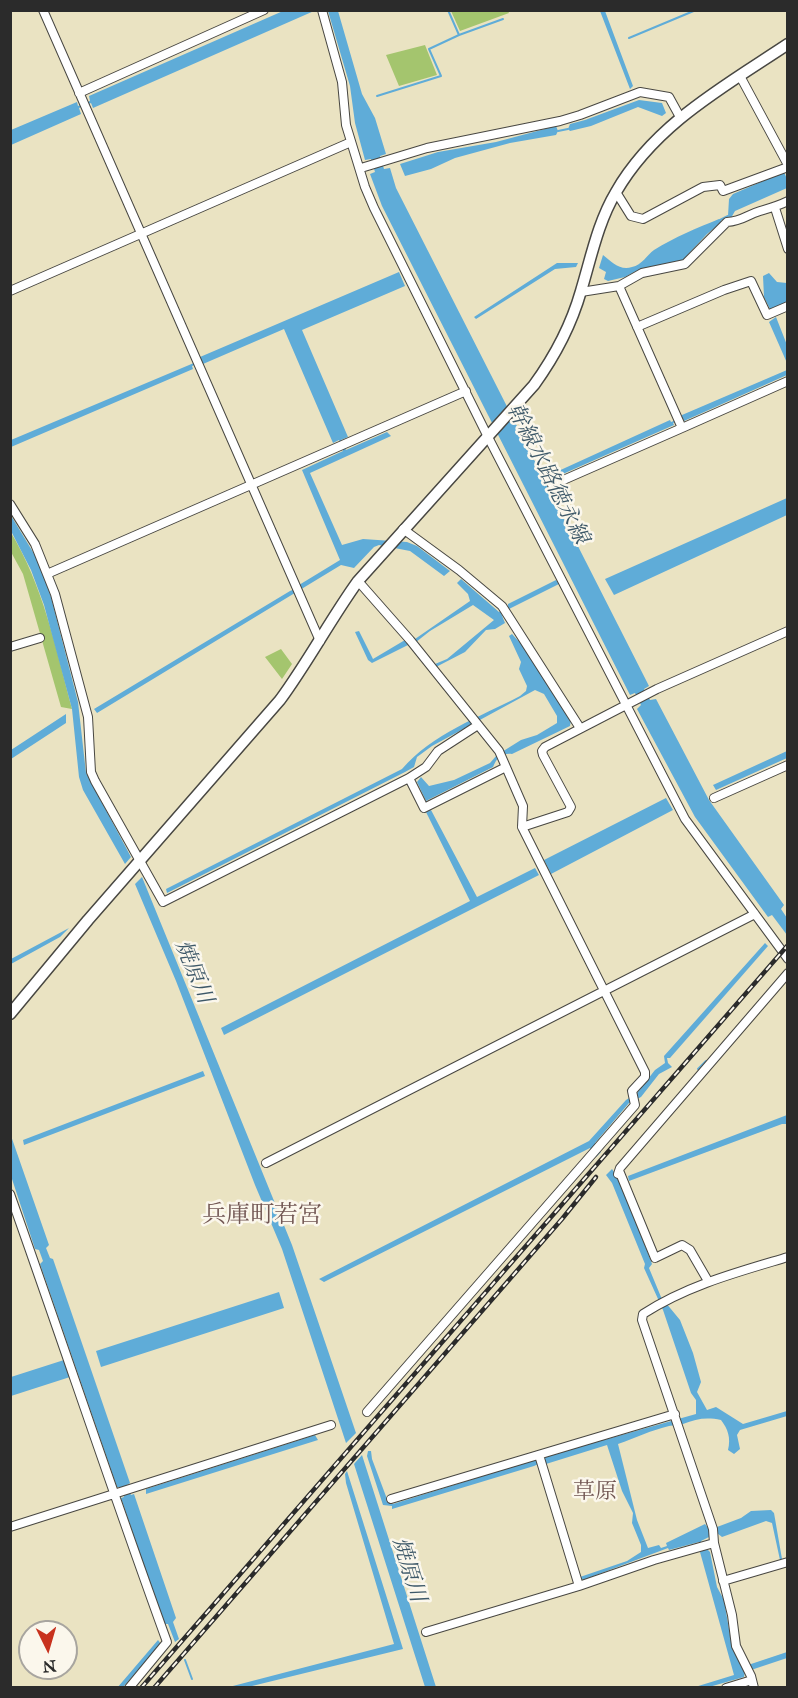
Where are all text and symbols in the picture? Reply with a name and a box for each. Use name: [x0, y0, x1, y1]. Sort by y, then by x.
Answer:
water label: 幹線水路徳永線: [500, 399, 594, 549]
water label: 焼原川: [168, 936, 218, 1008]
district label: 兵庫町若宮: [202, 1202, 322, 1230]
district label: 草原: [573, 1480, 617, 1506]
water label: 焼原川: [386, 1535, 430, 1605]
north arrow: [18, 1620, 78, 1680]
text: N: [42, 1656, 57, 1676]

